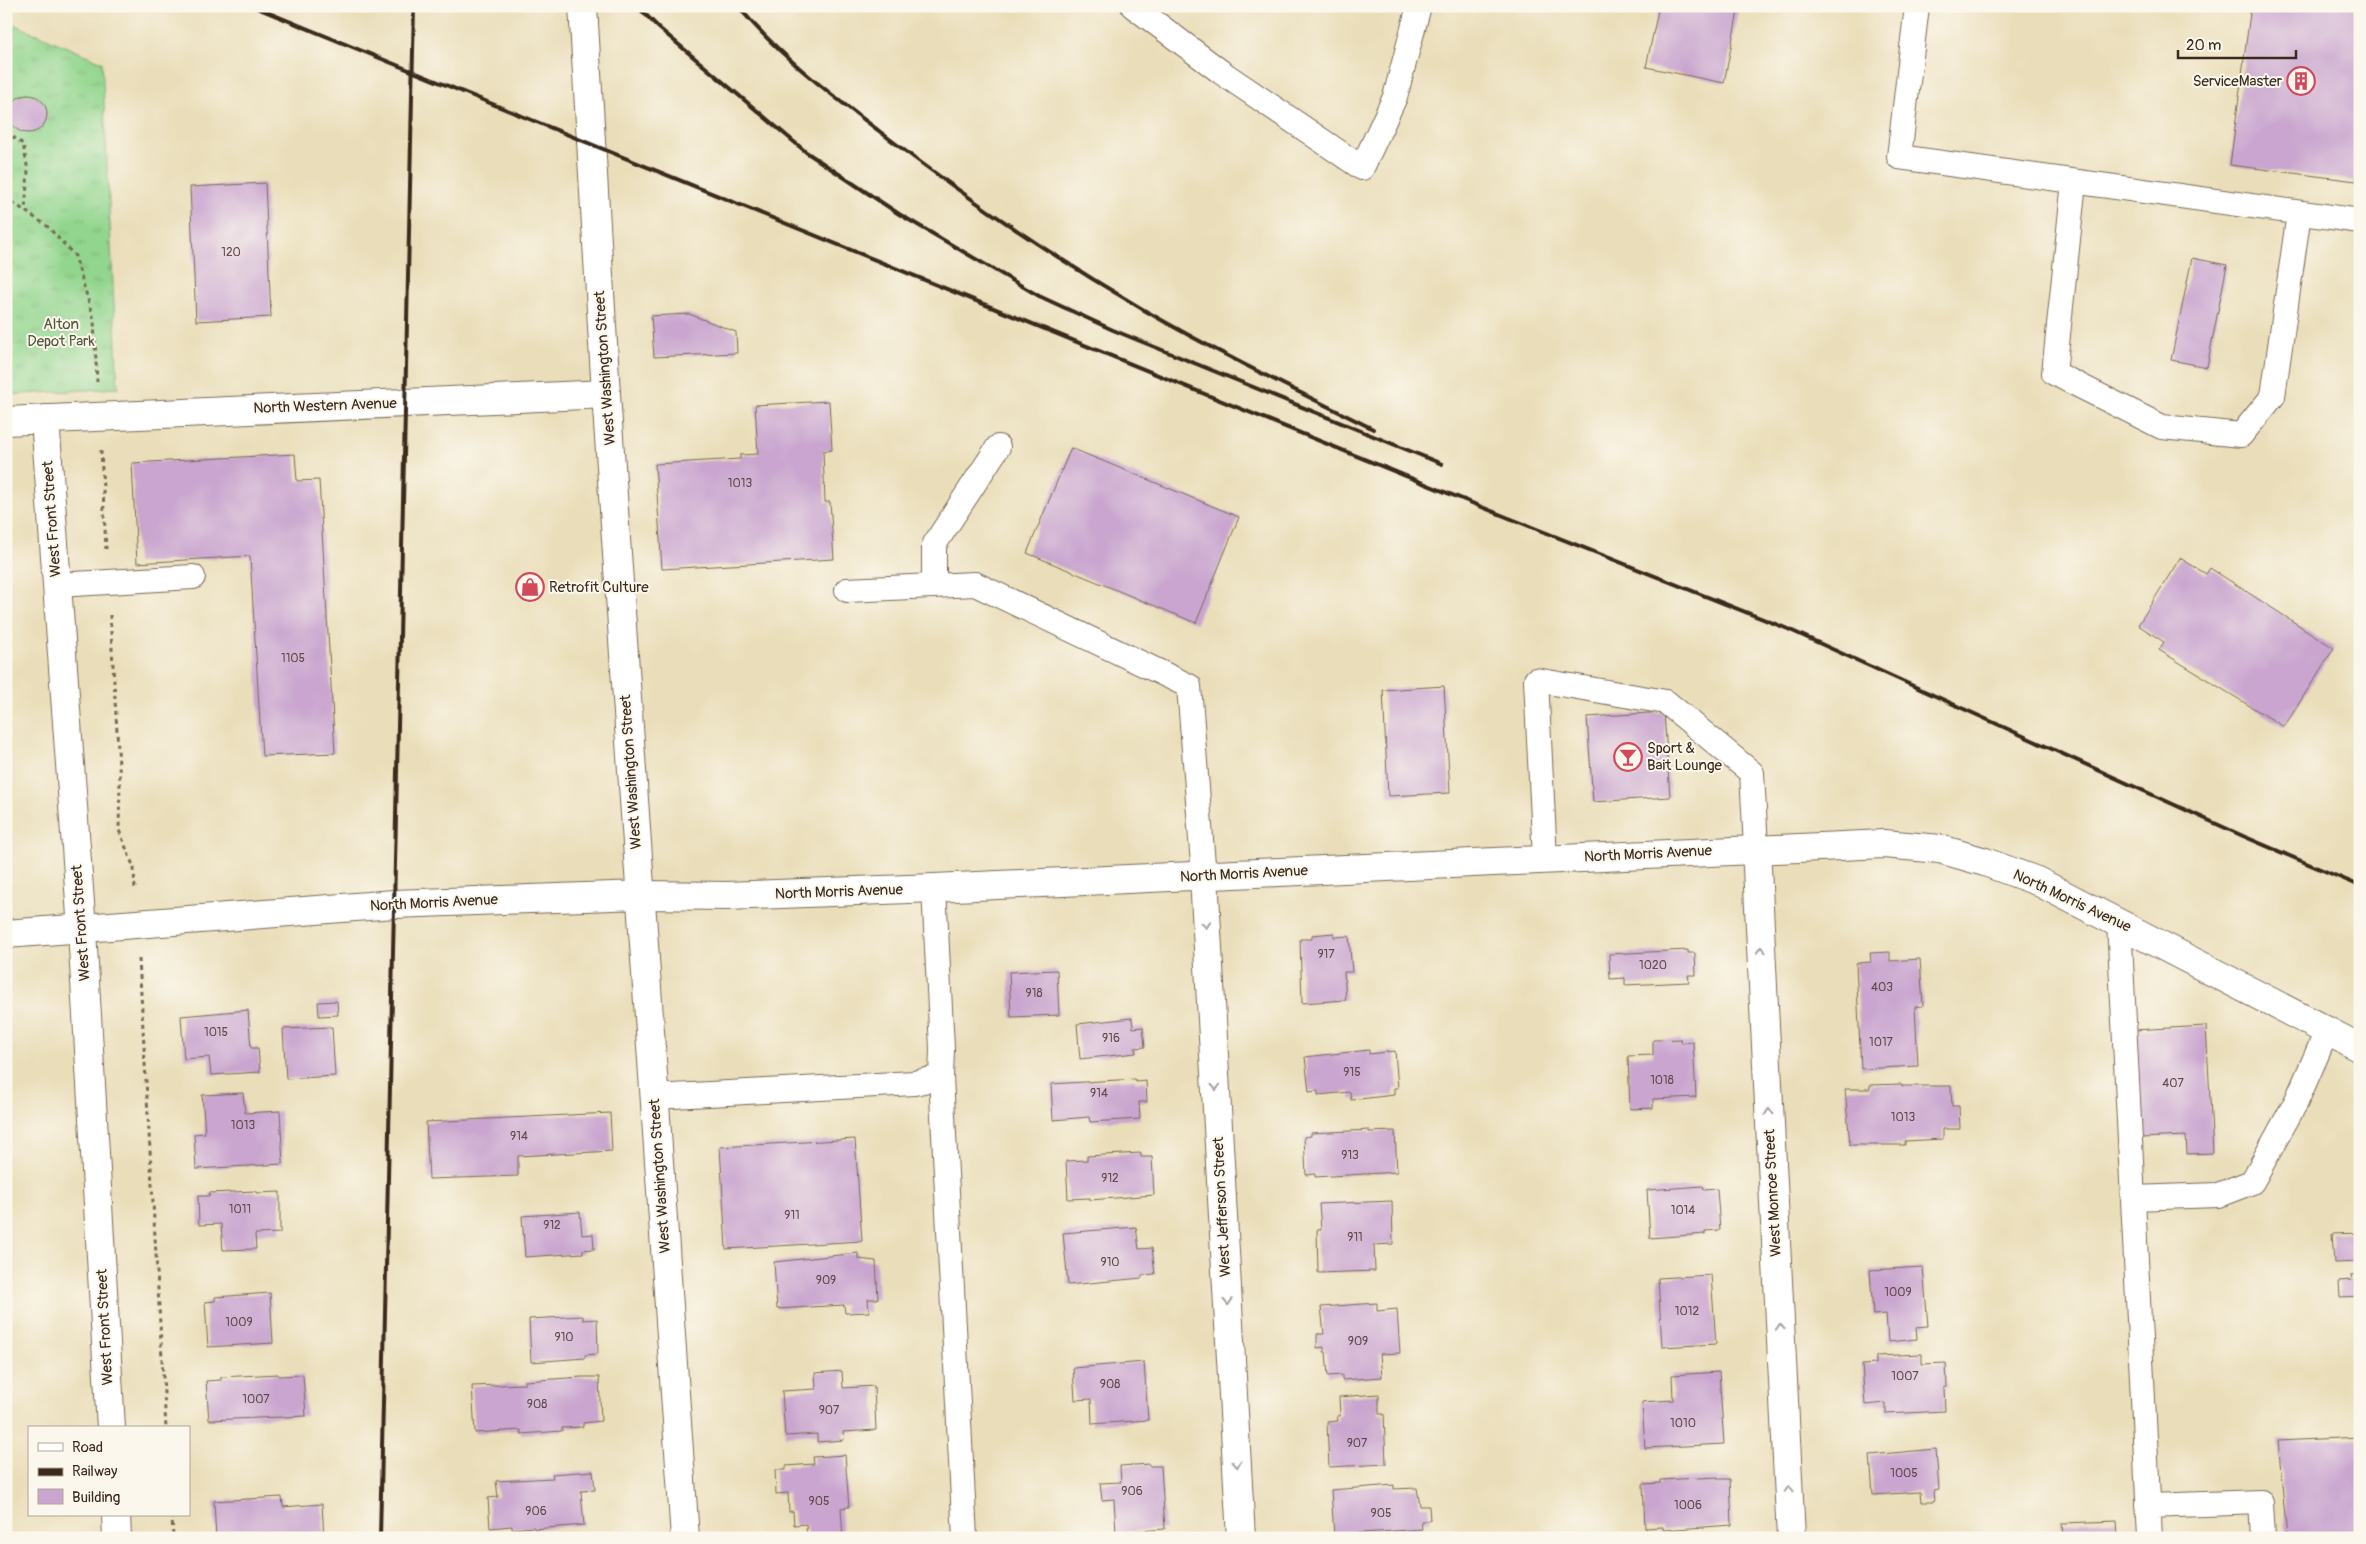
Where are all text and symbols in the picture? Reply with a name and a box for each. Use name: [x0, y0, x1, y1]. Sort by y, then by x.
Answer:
scale bar: [2178, 28, 2296, 60]
text: 20 m: [2186, 36, 2221, 55]
building icon: ServiceMaster: [2286, 66, 2316, 96]
place label: ServiceMaster: [2193, 72, 2283, 91]
house number: 120: [221, 245, 241, 260]
street label: West Washington Street: [590, 289, 620, 446]
park label: Alton Depot Park: [27, 315, 95, 351]
street label: North Western Avenue: [253, 394, 398, 418]
street label: West Front Street: [38, 459, 66, 578]
house number: 1013: [728, 476, 752, 491]
shop icon: Retrofit Culture: [515, 572, 545, 602]
place label: Retrofit Culture: [549, 578, 649, 597]
house number: 1105: [281, 651, 305, 666]
street label: West Washington Street: [616, 693, 646, 850]
place label: Sport & Bait Lounge: [1647, 739, 1723, 775]
bar icon: Sport & Bait Lounge: [1613, 742, 1643, 772]
street label: North Morris Avenue: [1583, 841, 1713, 867]
street label: North Morris Avenue: [1179, 861, 1309, 887]
street label: West Front Street: [67, 863, 95, 982]
street label: North Morris Avenue: [2010, 865, 2135, 937]
street label: North Morris Avenue: [775, 880, 904, 904]
street label: North Morris Avenue: [369, 890, 499, 916]
one-way arrow: [1201, 921, 1212, 929]
one-way arrow: [1755, 946, 1766, 954]
house number: 917: [1317, 947, 1335, 962]
house number: 1020: [1639, 958, 1667, 973]
house number: 403: [1871, 980, 1893, 995]
house number: 918: [1026, 986, 1042, 1001]
house number: 1015: [204, 1025, 228, 1040]
house number: 916: [1102, 1031, 1120, 1046]
house number: 1017: [1869, 1035, 1894, 1050]
house number: 915: [1343, 1065, 1361, 1080]
house number: 1018: [1650, 1073, 1674, 1088]
house number: 407: [2162, 1076, 2184, 1091]
one-way arrow: [1210, 1084, 1221, 1092]
house number: 914: [1090, 1086, 1108, 1101]
street label: West Washington Street: [645, 1097, 675, 1254]
one-way arrow: [1764, 1108, 1774, 1116]
house number: 1013: [1891, 1110, 1915, 1125]
house number: 1013: [231, 1118, 255, 1133]
street label: West Monroe Street: [1760, 1128, 1786, 1257]
house number: 914: [510, 1129, 528, 1144]
street label: West Jefferson Street: [1209, 1135, 1235, 1278]
house number: 913: [1341, 1148, 1359, 1163]
house number: 912: [1101, 1171, 1119, 1186]
house number: 1011: [229, 1202, 251, 1217]
house number: 1014: [1671, 1203, 1695, 1218]
house number: 911: [784, 1208, 800, 1223]
house number: 912: [543, 1218, 561, 1233]
house number: 911: [1347, 1230, 1363, 1245]
house number: 910: [1100, 1255, 1120, 1270]
street label: West Front Street: [92, 1267, 118, 1386]
house number: 909: [816, 1273, 836, 1288]
house number: 1009: [1884, 1285, 1912, 1300]
one-way arrow: [1222, 1298, 1233, 1306]
house number: 1012: [1675, 1304, 1699, 1319]
house number: 1009: [225, 1315, 253, 1330]
one-way arrow: [1775, 1323, 1786, 1331]
house number: 910: [554, 1330, 574, 1345]
house number: 909: [1348, 1334, 1368, 1349]
house number: 1007: [1891, 1369, 1919, 1384]
house number: 908: [1100, 1377, 1120, 1392]
house number: 1007: [242, 1392, 270, 1407]
house number: 908: [527, 1397, 547, 1412]
house number: 907: [819, 1403, 840, 1418]
house number: 1010: [1670, 1416, 1696, 1431]
legend: [28, 1426, 190, 1516]
house number: 907: [1347, 1436, 1368, 1451]
text: Road: [72, 1438, 103, 1457]
one-way arrow: [1231, 1461, 1242, 1469]
text: Railway: [72, 1462, 118, 1481]
house number: 1005: [1890, 1466, 1918, 1481]
house number: 906: [1121, 1484, 1143, 1499]
one-way arrow: [1783, 1485, 1794, 1493]
text: Building: [72, 1488, 120, 1507]
house number: 905: [809, 1494, 829, 1509]
house number: 1006: [1674, 1498, 1702, 1513]
house number: 906: [525, 1504, 547, 1519]
house number: 905: [1371, 1506, 1391, 1521]

